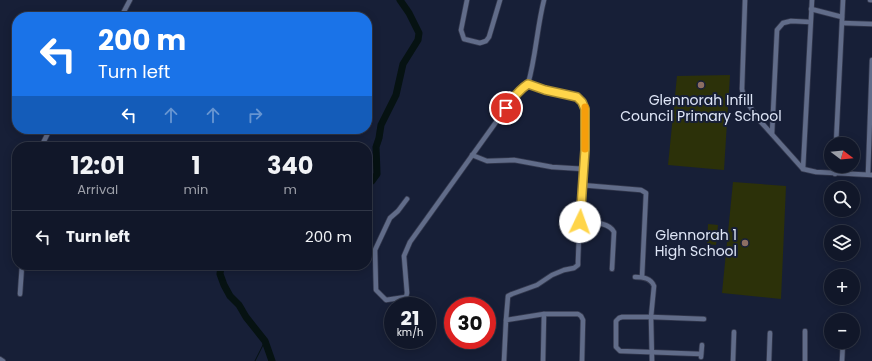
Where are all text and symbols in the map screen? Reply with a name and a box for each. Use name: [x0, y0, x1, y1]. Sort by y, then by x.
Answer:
text: 200 m: [98, 21, 186, 60]
icon: left: [32, 28, 84, 80]
text: Turn left: [98, 59, 170, 84]
marker: Glennorah Infill Council Primary School: [696, 80, 706, 90]
place label: Glennorah Infill Council Primary School: [620, 90, 782, 126]
pin: [489, 91, 523, 125]
icon: arrive: [495, 97, 517, 119]
icon: left: [118, 104, 140, 126]
icon: ahead: [160, 104, 182, 126]
icon: ahead: [202, 104, 224, 126]
icon: right: [244, 104, 266, 126]
north arrow: [824, 137, 860, 173]
map controls: [824, 137, 860, 349]
text: 12:01: [71, 149, 125, 182]
text: 1: [191, 149, 200, 182]
text: 340: [267, 149, 313, 182]
text: Arrival: [77, 180, 118, 199]
text: min: [183, 180, 208, 199]
text: m: [283, 180, 297, 199]
button: search: [824, 181, 860, 217]
position arrow: [559, 201, 601, 243]
place label: Glennorah 1 High School: [655, 225, 737, 261]
button: layers: [824, 225, 860, 261]
icon: left: [32, 226, 54, 248]
text: Turn left: [66, 226, 130, 247]
text: 200 m: [305, 226, 352, 247]
marker: Glennorah 1 High School: [740, 238, 750, 248]
button: +: [824, 269, 860, 305]
speed limit sign: 30: [444, 297, 496, 349]
text: 21: [401, 304, 419, 332]
button: −: [824, 313, 860, 349]
text: km/h: [397, 325, 423, 340]

